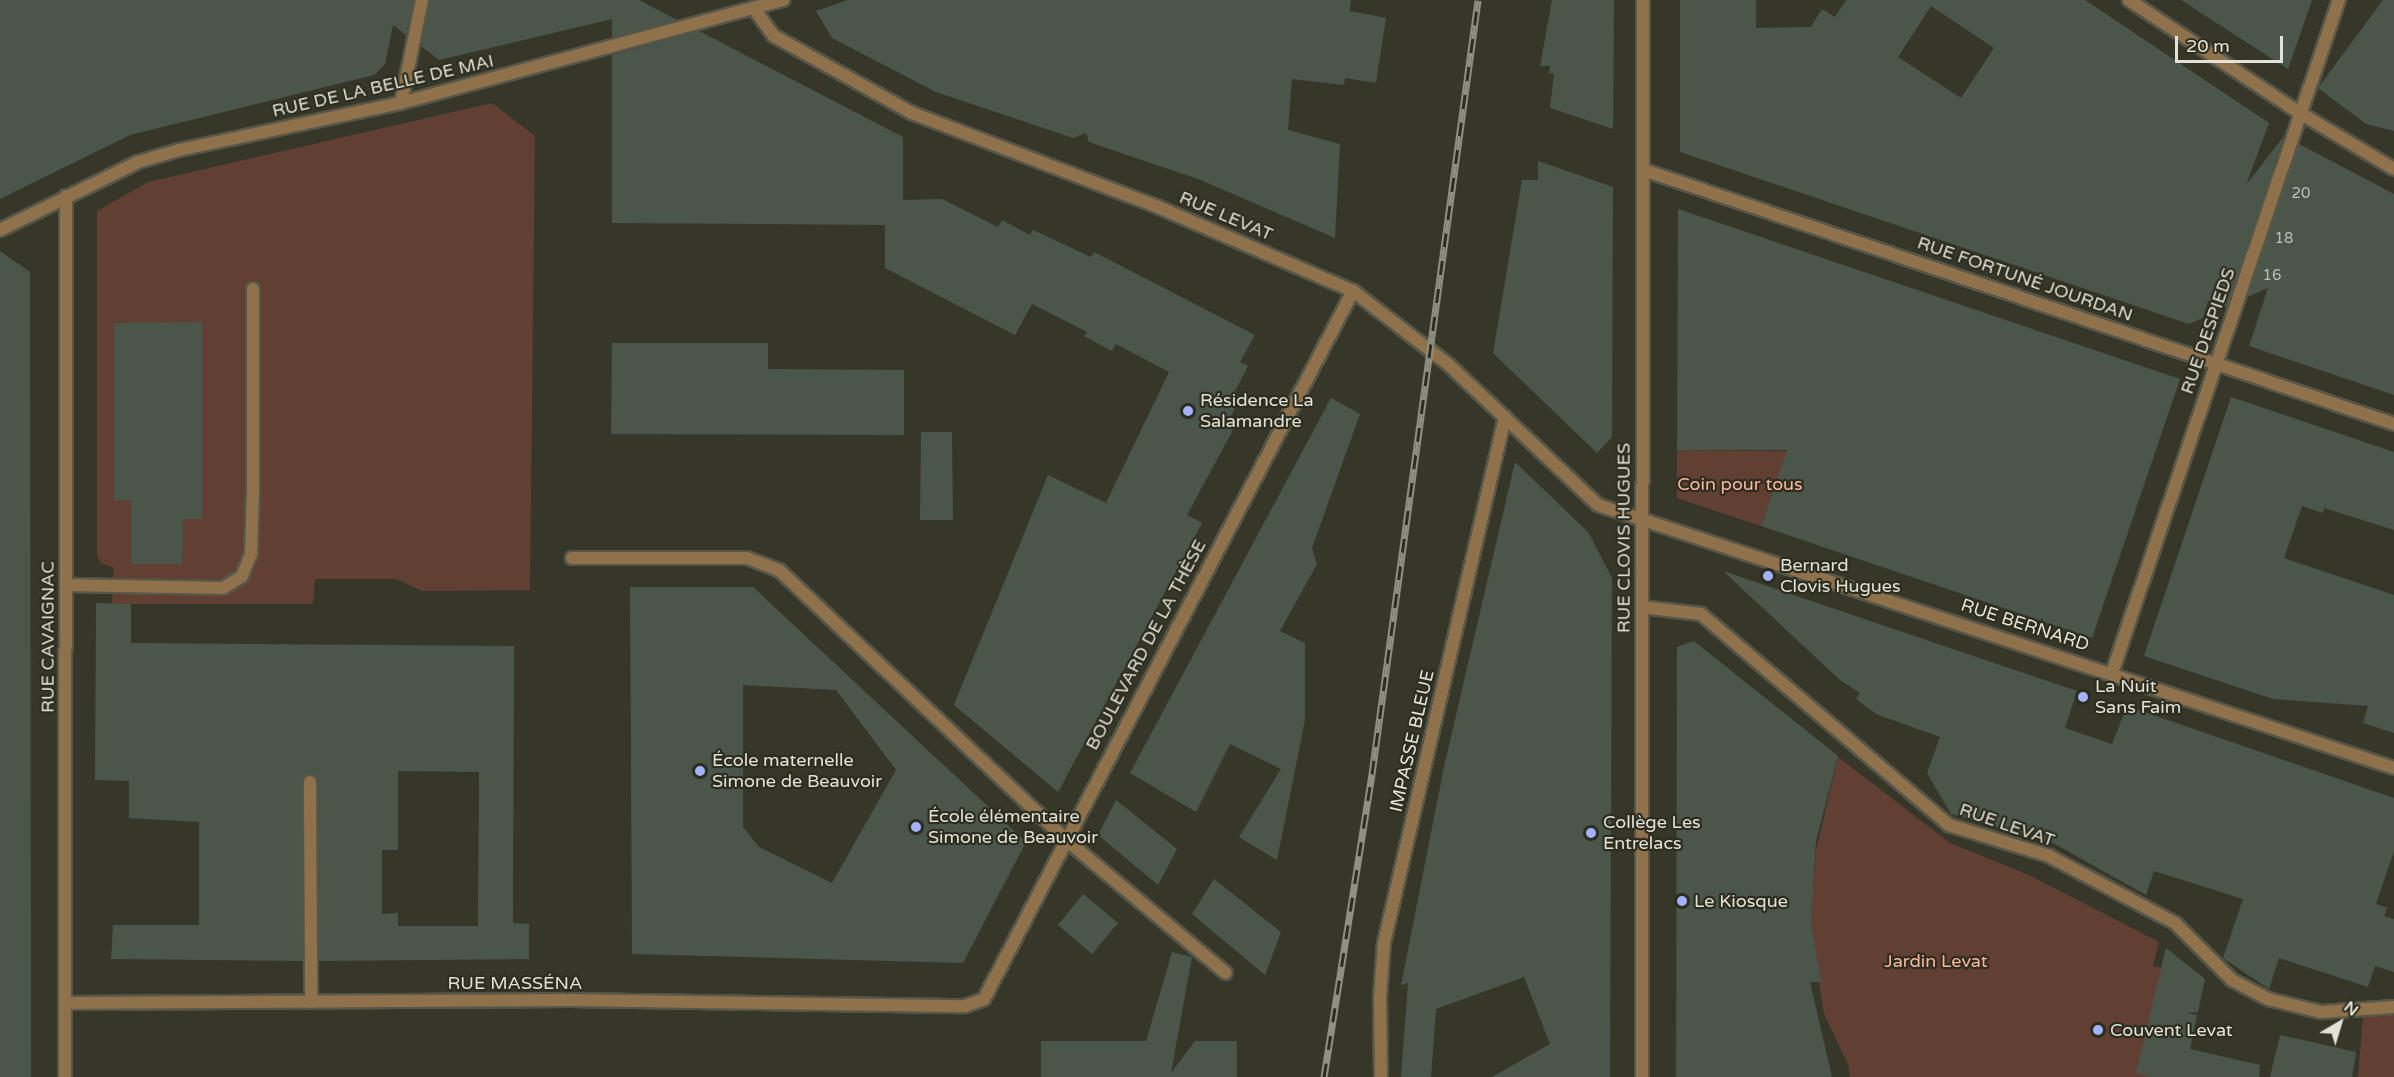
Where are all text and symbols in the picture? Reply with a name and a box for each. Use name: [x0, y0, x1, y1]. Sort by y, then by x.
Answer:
scale bar: [2178, 24, 2286, 62]
text: 20 m: [2186, 35, 2230, 57]
street label: RUE DE LA BELLE DE MAI: [270, 50, 496, 122]
house number: 20: [2292, 185, 2310, 203]
street label: RUE LEVAT: [1176, 187, 1276, 245]
house number: 18: [2275, 230, 2293, 248]
street label: RUE FORTUNÉ JOURDAN: [1914, 232, 2136, 326]
street label: RUE DESPIEDS: [2176, 265, 2240, 397]
house number: 16: [2263, 267, 2281, 285]
place label: Résidence La Salamandre: [1200, 390, 1314, 432]
marker: Résidence La Salamandre: [1181, 404, 1195, 418]
street label: RUE CLOVIS HUGUES: [1613, 443, 1635, 633]
park label: Coin pour tous: [1677, 473, 1803, 495]
street label: BOULEVARD DE LA THÈSE: [1081, 536, 1211, 754]
place label: Bernard Clovis Hugues: [1780, 555, 1901, 598]
street label: RUE CAVAIGNAC: [37, 561, 59, 713]
marker: Bernard Clovis Hugues: [1761, 569, 1775, 583]
street label: RUE BERNARD: [1958, 594, 2092, 656]
street label: IMPASSE BLEUE: [1385, 668, 1439, 814]
place label: La Nuit Sans Faim: [2095, 676, 2181, 718]
marker: La Nuit Sans Faim: [2076, 690, 2090, 704]
place label: École maternelle Simone de Beauvoir: [712, 750, 882, 792]
marker: École maternelle Simone de Beauvoir: [693, 764, 707, 778]
street label: RUE LEVAT: [1956, 799, 2058, 851]
place label: École élémentaire Simone de Beauvoir: [928, 806, 1098, 848]
place label: Collège Les Entrelacs: [1603, 812, 1701, 854]
marker: École élémentaire Simone de Beauvoir: [909, 820, 923, 834]
marker: Collège Les Entrelacs: [1584, 826, 1598, 840]
place label: Le Kiosque: [1694, 890, 1788, 912]
marker: Le Kiosque: [1675, 894, 1689, 908]
park label: Jardin Levat: [1884, 950, 1988, 972]
street label: RUE MASSÉNA: [448, 972, 582, 994]
north arrow: [2310, 993, 2370, 1053]
text: N: [2340, 997, 2362, 1021]
place label: Couvent Levat: [2110, 1019, 2233, 1041]
marker: Couvent Levat: [2091, 1023, 2105, 1037]

